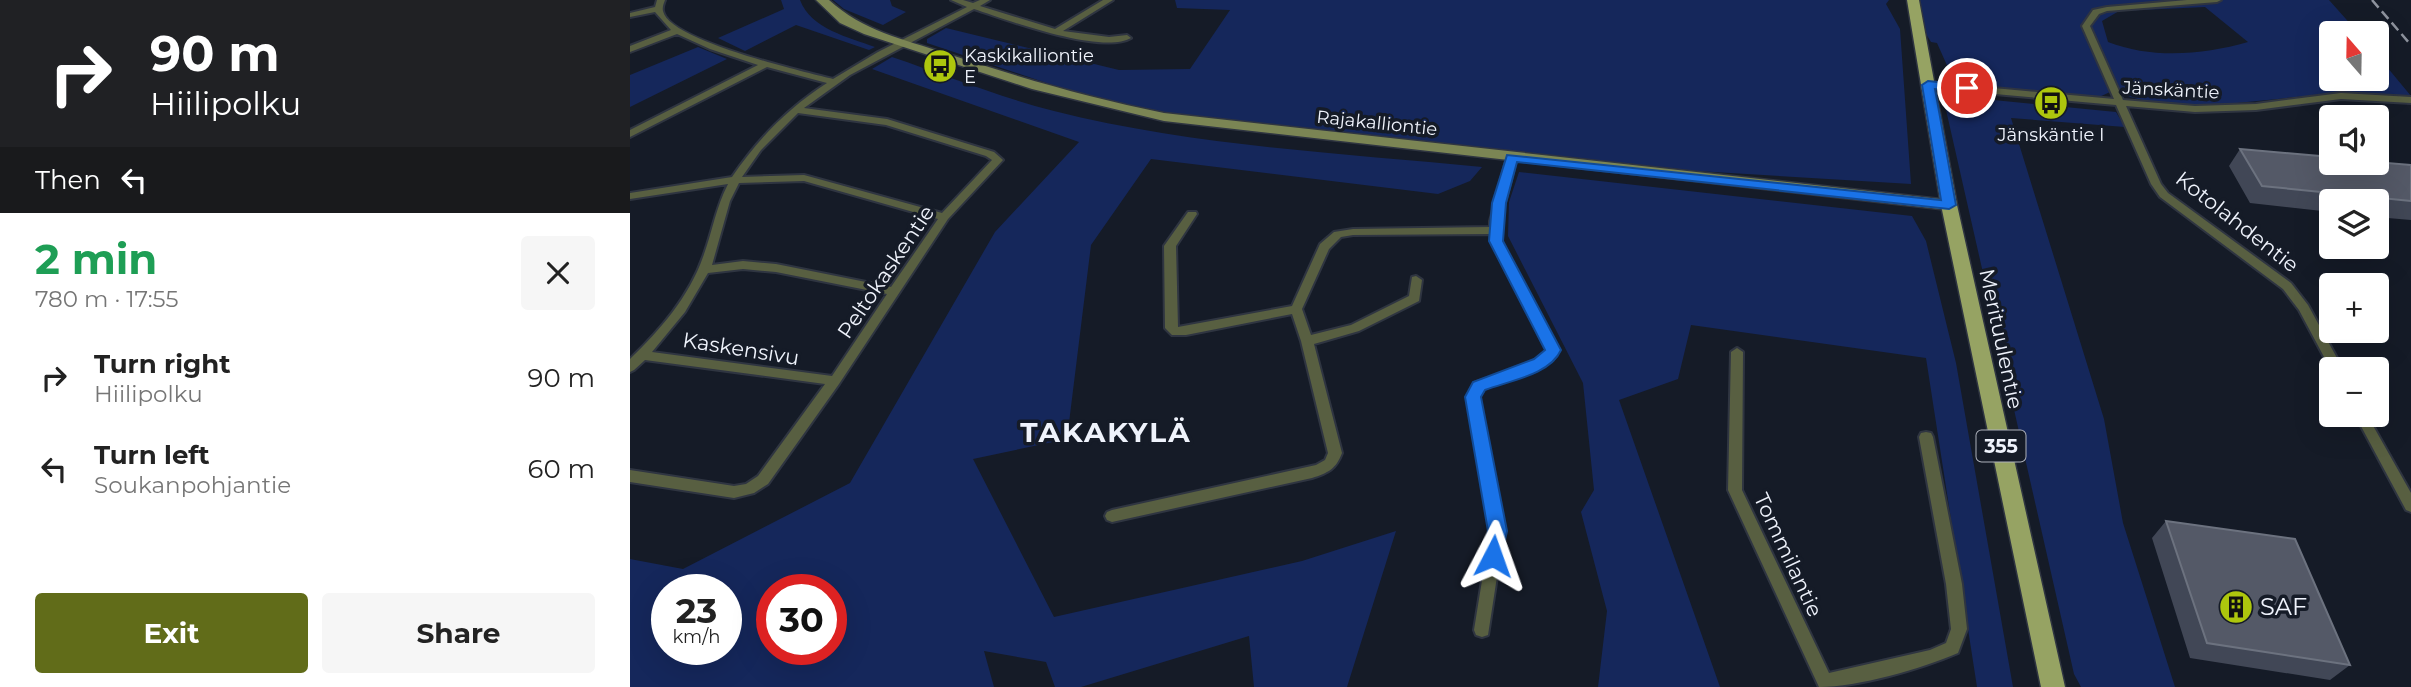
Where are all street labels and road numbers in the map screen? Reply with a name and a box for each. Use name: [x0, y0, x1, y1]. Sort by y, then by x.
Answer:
street label: Jänskäntie: [2121, 76, 2220, 104]
street label: Rajakalliontie: [1316, 106, 1439, 140]
street label: Kotolahdentie: [2171, 166, 2304, 277]
street label: Peltokaskentie: [832, 200, 939, 343]
street label: Merituulentie: [1974, 267, 2029, 411]
street label: Kaskensivu: [681, 327, 801, 370]
road number: 355: [1976, 430, 2026, 462]
street label: Tommilantie: [1749, 489, 1828, 621]

